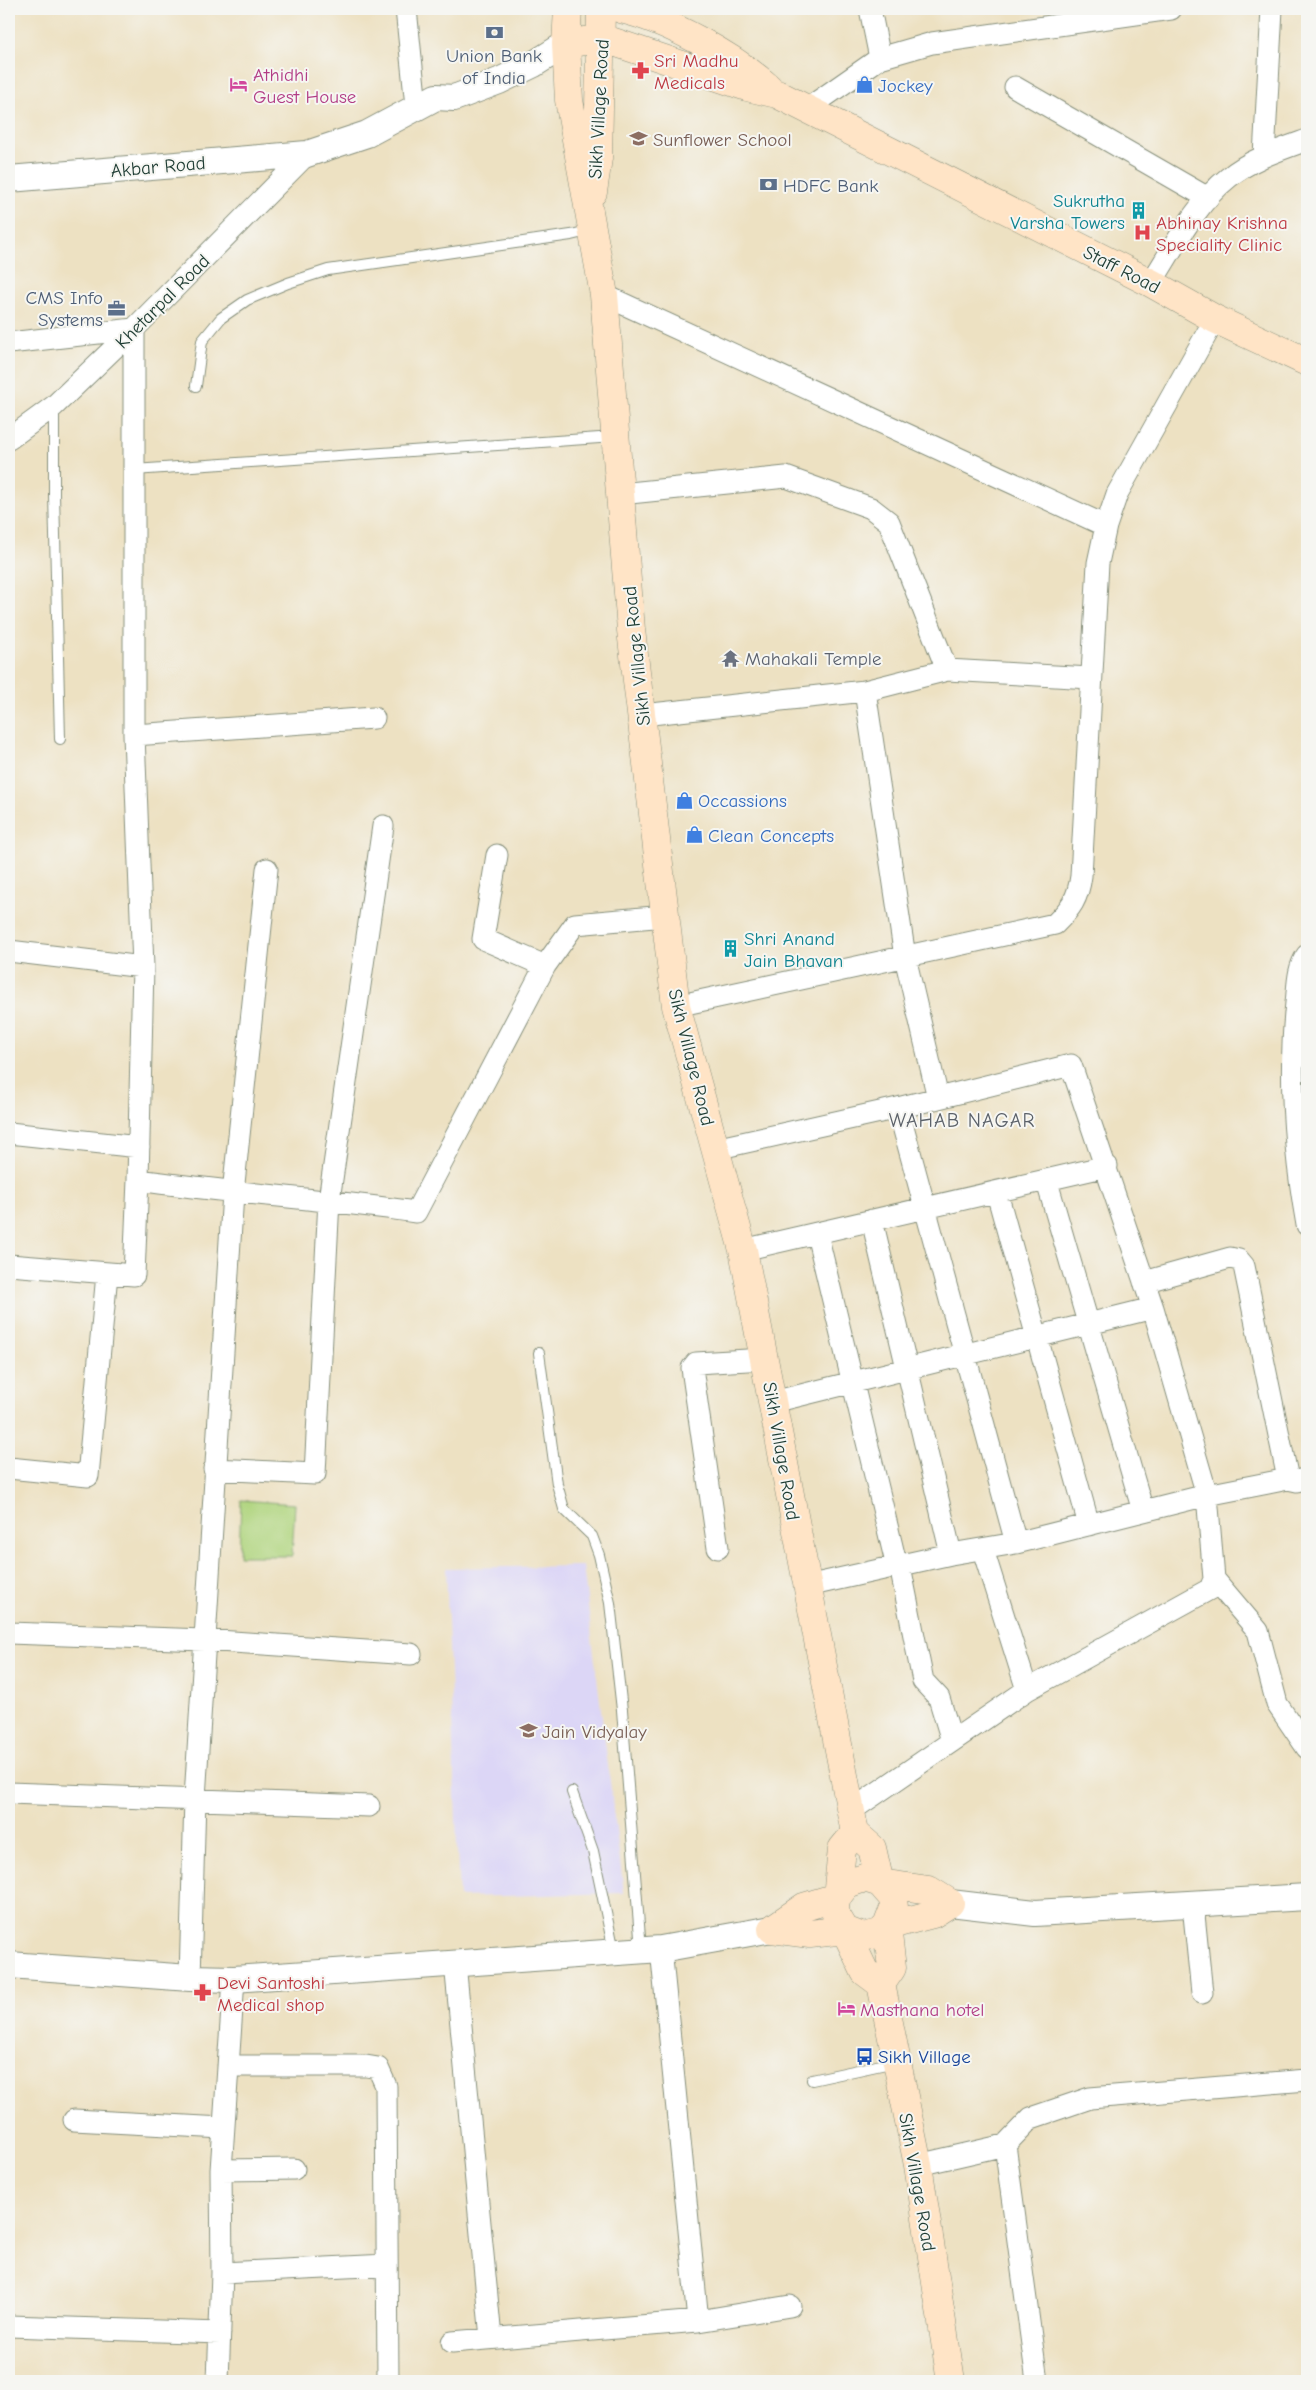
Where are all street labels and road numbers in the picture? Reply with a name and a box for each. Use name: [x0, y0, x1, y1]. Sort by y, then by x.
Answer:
street label: Sikh Village Road: [584, 39, 614, 180]
street label: Akbar Road: [110, 152, 206, 182]
street label: Staff Road: [1080, 241, 1164, 299]
street label: Khetarpal Road: [111, 250, 214, 353]
street label: Sikh Village Road: [619, 585, 655, 727]
street label: Sikh Village Road: [663, 987, 719, 1128]
street label: Sikh Village Road: [758, 1380, 804, 1522]
street label: Sikh Village Road: [894, 2111, 940, 2253]

